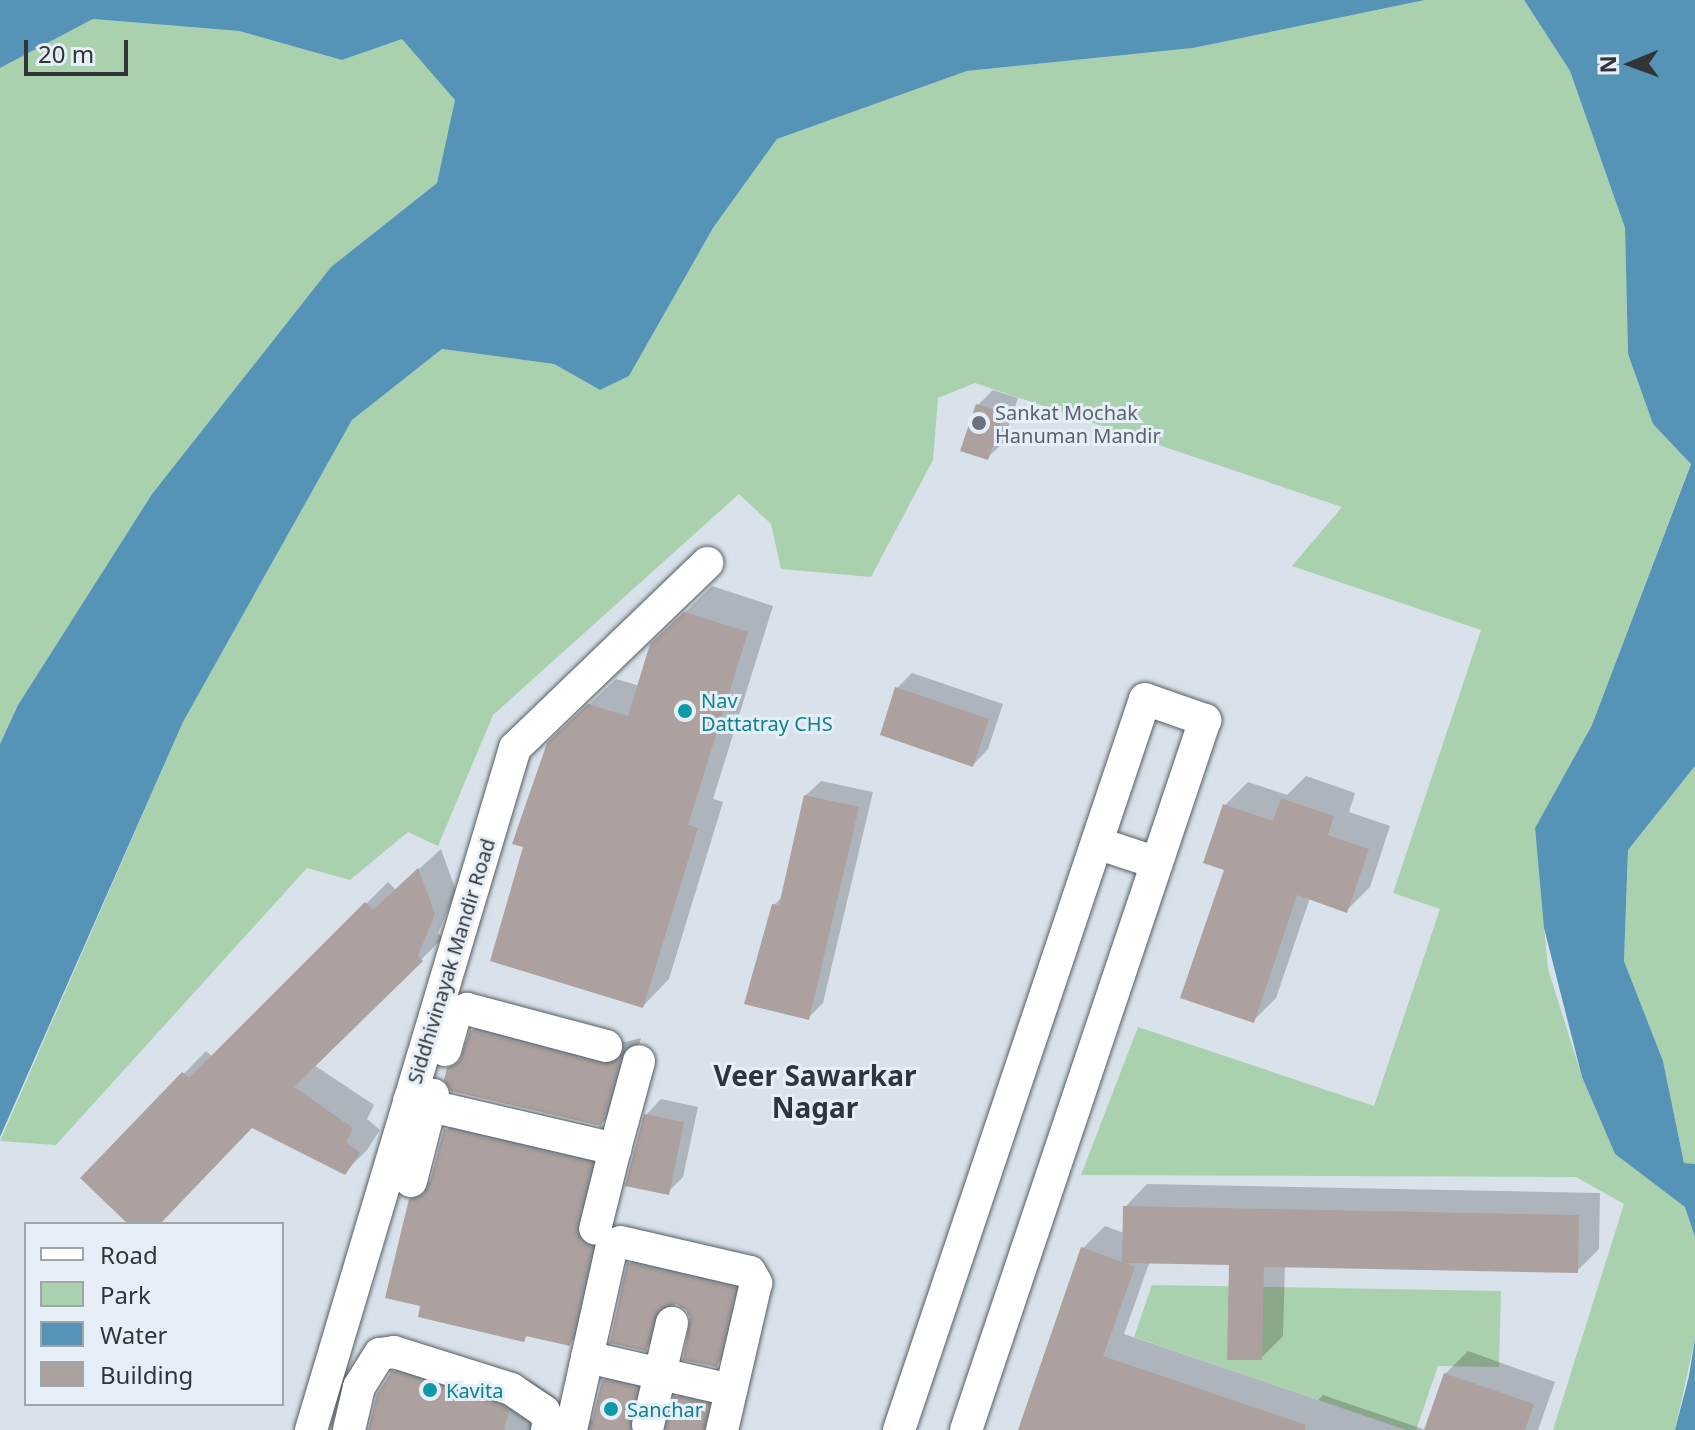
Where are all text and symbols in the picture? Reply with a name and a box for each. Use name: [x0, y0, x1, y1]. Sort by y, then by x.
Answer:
scale bar: [28, 24, 132, 74]
north arrow: [1591, 24, 1671, 104]
text: 20 m: [38, 37, 94, 70]
text: N: [1592, 55, 1622, 74]
place label: Sankat Mochak Hanuman Mandir: [995, 400, 1161, 447]
marker: Sankat Mochak Hanuman Mandir: [970, 414, 988, 432]
place label: Nav Dattatray CHS: [701, 688, 833, 735]
marker: Nav Dattatray CHS: [676, 702, 694, 720]
street label: Siddhivinayak Mandir Road: [402, 835, 500, 1087]
district label: Veer Sawarkar Nagar: [714, 1058, 916, 1124]
legend: [24, 1222, 284, 1406]
text: Road: [100, 1238, 158, 1271]
text: Park: [100, 1278, 151, 1311]
text: Water: [100, 1318, 167, 1351]
text: Building: [100, 1358, 193, 1391]
place label: Kavita: [446, 1378, 503, 1402]
marker: Kavita: [421, 1381, 439, 1399]
place label: Sanchar: [627, 1397, 703, 1421]
marker: Sanchar: [602, 1400, 620, 1418]

